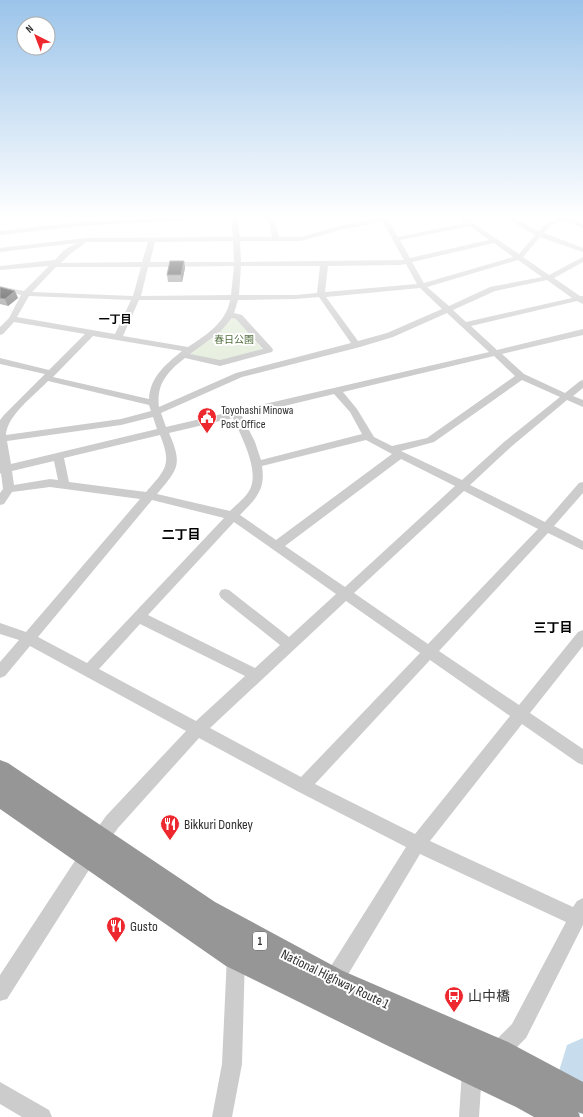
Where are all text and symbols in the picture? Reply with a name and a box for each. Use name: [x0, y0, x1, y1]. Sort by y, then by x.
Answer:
north arrow: [16, 16, 56, 56]
text: N: [23, 22, 36, 36]
district label: 一丁目: [99, 313, 132, 326]
park label: 春日公園: [214, 334, 254, 346]
place label: Toyohashi Minowa Post Office: [221, 403, 294, 432]
public building icon: Toyohashi Minowa Post Office: [196, 406, 218, 434]
district label: 二丁目: [161, 527, 201, 543]
district label: 三丁目: [533, 620, 573, 636]
restaurant icon: Bikkuri Donkey: [159, 813, 181, 841]
place label: Bikkuri Donkey: [184, 816, 254, 833]
restaurant icon: Gusto: [105, 915, 127, 943]
place label: Gusto: [130, 918, 158, 935]
road number: 1: [253, 932, 267, 950]
street label: National Highway Route 1: [278, 945, 392, 1013]
bus stop icon: 山中橋: [443, 985, 465, 1013]
place label: 山中橋: [468, 988, 510, 1005]

